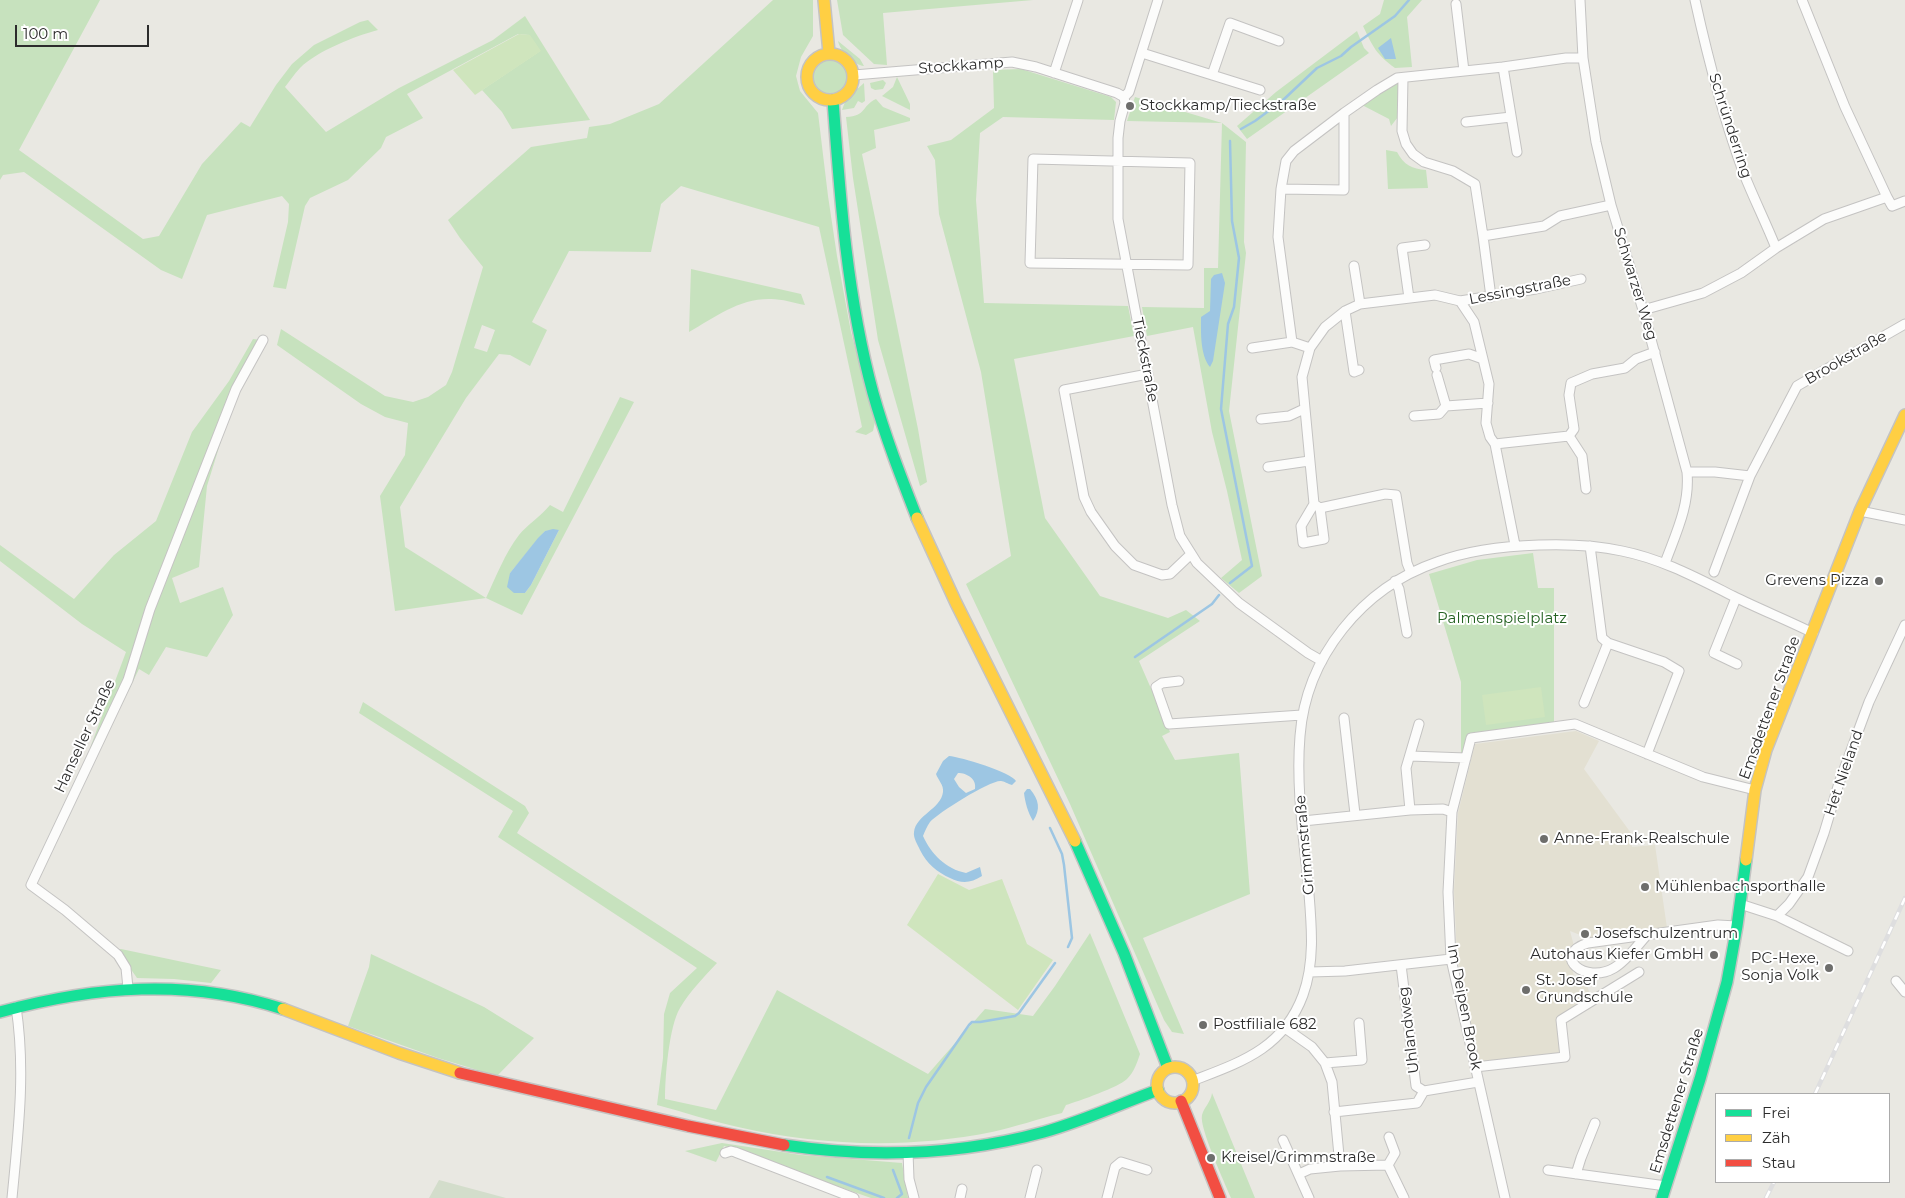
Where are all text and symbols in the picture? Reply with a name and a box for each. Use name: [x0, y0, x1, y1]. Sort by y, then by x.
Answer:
scale bar: [18, 15, 151, 47]
text: 100 m: [23, 24, 68, 43]
street label: Stockkamp: [918, 54, 1004, 78]
street label: Schründerring: [1705, 71, 1755, 181]
place label: Stockkamp/Tieckstraße: [1140, 97, 1316, 115]
marker: Stockkamp/Tieckstraße: [1124, 100, 1136, 112]
street label: Schwarzer Weg: [1609, 225, 1661, 343]
street label: Lessingstraße: [1467, 271, 1573, 309]
street label: Tieckstraße: [1128, 316, 1162, 404]
street label: Brookstraße: [1802, 327, 1890, 389]
place label: Grevens Pizza: [1765, 572, 1869, 590]
marker: Grevens Pizza: [1873, 575, 1885, 587]
park label: Palmenspielplatz: [1437, 610, 1567, 628]
street label: Emsdettener Straße: [1736, 634, 1804, 782]
street label: Hanseller Straße: [51, 676, 119, 796]
street label: Het Nieland: [1821, 728, 1867, 818]
street label: Grimmstraße: [1292, 794, 1318, 896]
place label: Anne-Frank-Realschule: [1554, 830, 1730, 848]
marker: Anne-Frank-Realschule: [1538, 833, 1550, 845]
place label: Mühlenbachsporthalle: [1655, 878, 1826, 896]
marker: Mühlenbachsporthalle: [1639, 881, 1651, 893]
place label: Josefschulzentrum: [1595, 925, 1738, 943]
marker: Josefschulzentrum: [1579, 928, 1591, 940]
street label: Im Deipen Brook: [1443, 942, 1485, 1072]
place label: Autohaus Kiefer GmbH: [1530, 946, 1704, 964]
marker: Autohaus Kiefer GmbH: [1708, 949, 1720, 961]
place label: PC-Hexe, Sonja Volk: [1741, 950, 1819, 985]
marker: PC-Hexe, Sonja Volk: [1823, 962, 1835, 974]
place label: St. Josef Grundschule: [1536, 972, 1633, 1007]
marker: St. Josef Grundschule: [1520, 984, 1532, 996]
street label: Uhlandweg: [1395, 985, 1423, 1075]
place label: Postfiliale 682: [1213, 1016, 1316, 1034]
marker: Postfiliale 682: [1197, 1019, 1209, 1031]
street label: Emsdettener Straße: [1646, 1026, 1708, 1176]
legend: [1715, 1093, 1890, 1183]
text: Frei: [1762, 1103, 1790, 1122]
text: Zäh: [1762, 1128, 1791, 1147]
place label: Kreisel/Grimmstraße: [1221, 1149, 1376, 1167]
marker: Kreisel/Grimmstraße: [1205, 1152, 1217, 1164]
text: Stau: [1762, 1153, 1796, 1172]

